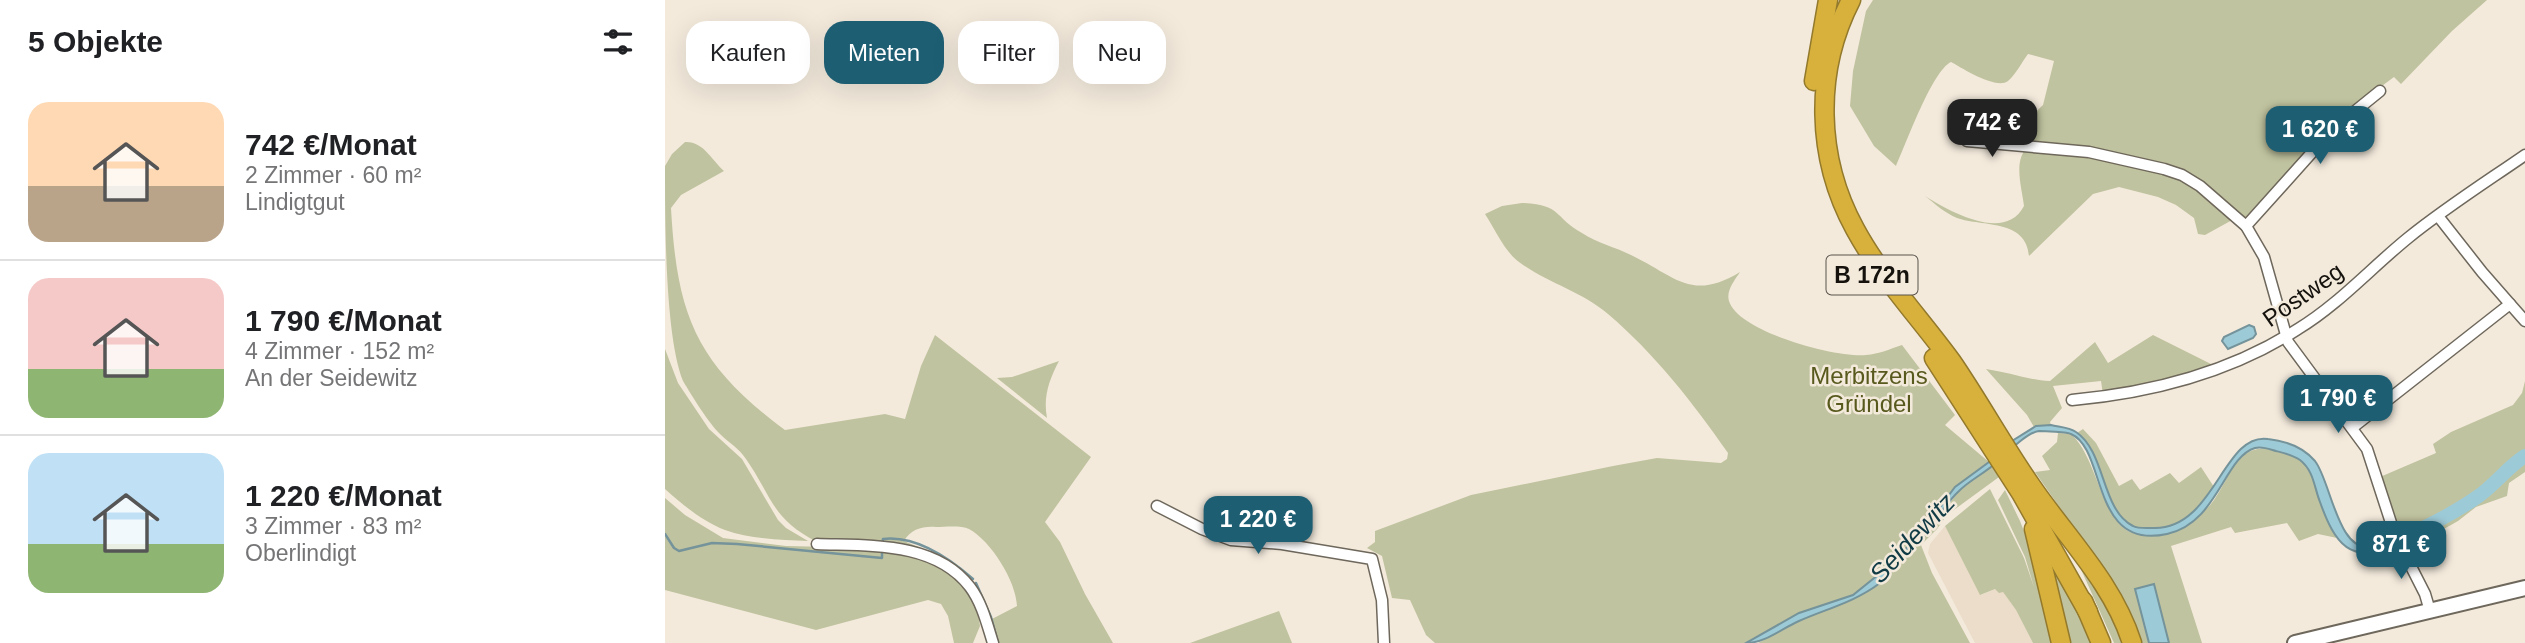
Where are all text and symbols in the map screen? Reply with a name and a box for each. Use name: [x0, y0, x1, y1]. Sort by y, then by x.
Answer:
chip: Kaufen: [686, 21, 810, 84]
chip: Mieten: [824, 21, 944, 84]
chip: Filter: [958, 21, 1059, 84]
chip: Neu: [1073, 21, 1166, 84]
icon: filters: [599, 23, 637, 61]
text: 5 Objekte: [28, 25, 163, 58]
pin: 742 €: [1943, 100, 2041, 159]
pin: 1 620 €: [2255, 106, 2385, 166]
text: 742 €: [1963, 109, 2021, 135]
text: 1 620 €: [2282, 116, 2358, 142]
text: 742 €/Monat: [245, 128, 417, 161]
icon: home: [84, 130, 168, 214]
text: 2 Zimmer · 60 m²: [245, 162, 421, 188]
text: Lindigtgut: [245, 189, 345, 215]
road number: B 172n: [1827, 256, 1917, 294]
street label: Postweg: [2257, 257, 2348, 332]
text: 1 790 €/Monat: [245, 304, 442, 337]
icon: home: [84, 306, 168, 390]
text: 4 Zimmer · 152 m²: [245, 338, 434, 364]
park label: Merbitzens Gründel: [1810, 362, 1928, 417]
text: An der Seidewitz: [245, 365, 418, 391]
pin: 1 790 €: [2273, 376, 2403, 435]
text: 1 790 €: [2300, 385, 2376, 411]
text: 1 220 €/Monat: [245, 479, 442, 512]
icon: home: [84, 481, 168, 565]
water label: Seidewitz: [1863, 487, 1961, 589]
pin: 1 220 €: [1193, 496, 1323, 556]
text: 1 220 €: [1220, 506, 1296, 532]
text: 3 Zimmer · 83 m²: [245, 513, 421, 539]
pin: 871 €: [2352, 522, 2450, 581]
text: 871 €: [2372, 531, 2430, 557]
text: Oberlindigt: [245, 540, 356, 566]

